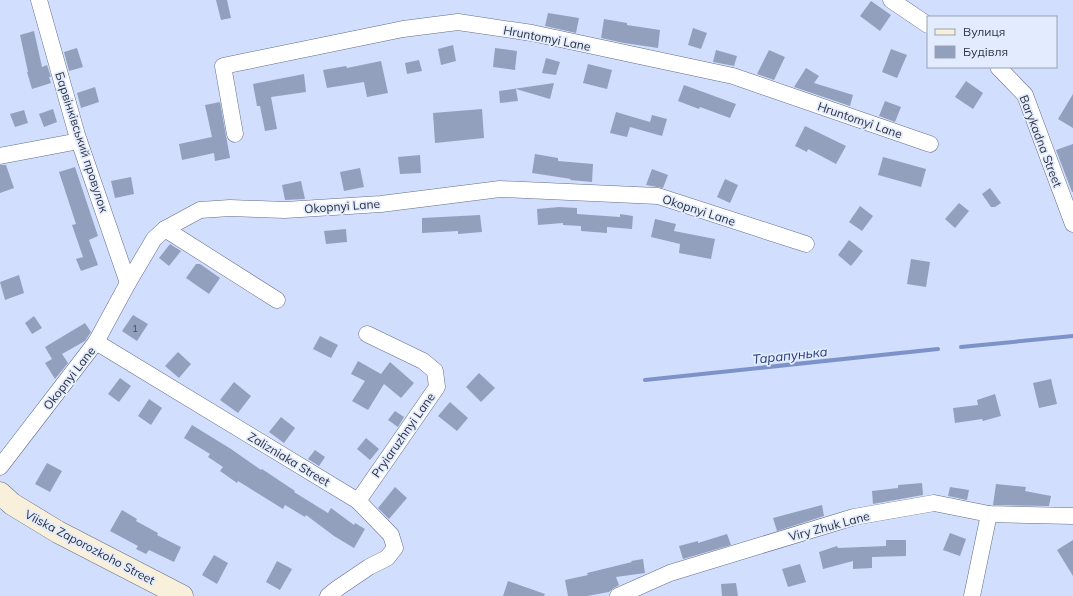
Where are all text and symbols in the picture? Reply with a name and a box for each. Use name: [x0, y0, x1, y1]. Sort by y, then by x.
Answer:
legend: [927, 16, 1057, 68]
street label: Hruntomyi Lane: [502, 22, 592, 54]
text: Вулиця: [963, 24, 1005, 39]
text: Будівля: [963, 44, 1008, 59]
street label: Барвінківський провулок: [52, 70, 112, 215]
street label: Barykadna Street: [1017, 93, 1065, 189]
street label: Hruntomyi Lane: [816, 98, 904, 142]
street label: Okopnyi Lane: [661, 191, 737, 229]
street label: Okopnyi Lane: [304, 196, 380, 216]
house number: 1: [132, 322, 138, 335]
street label: Okopnyi Lane: [40, 343, 98, 413]
water label: Тарапунька: [752, 343, 828, 367]
street label: Pryiaruzhnyi Lane: [368, 390, 438, 480]
street label: Zalizniaka Street: [245, 429, 333, 489]
street label: Viiska Zaporozkoho Street: [22, 506, 158, 588]
street label: Viry Zhuk Lane: [787, 508, 871, 544]

